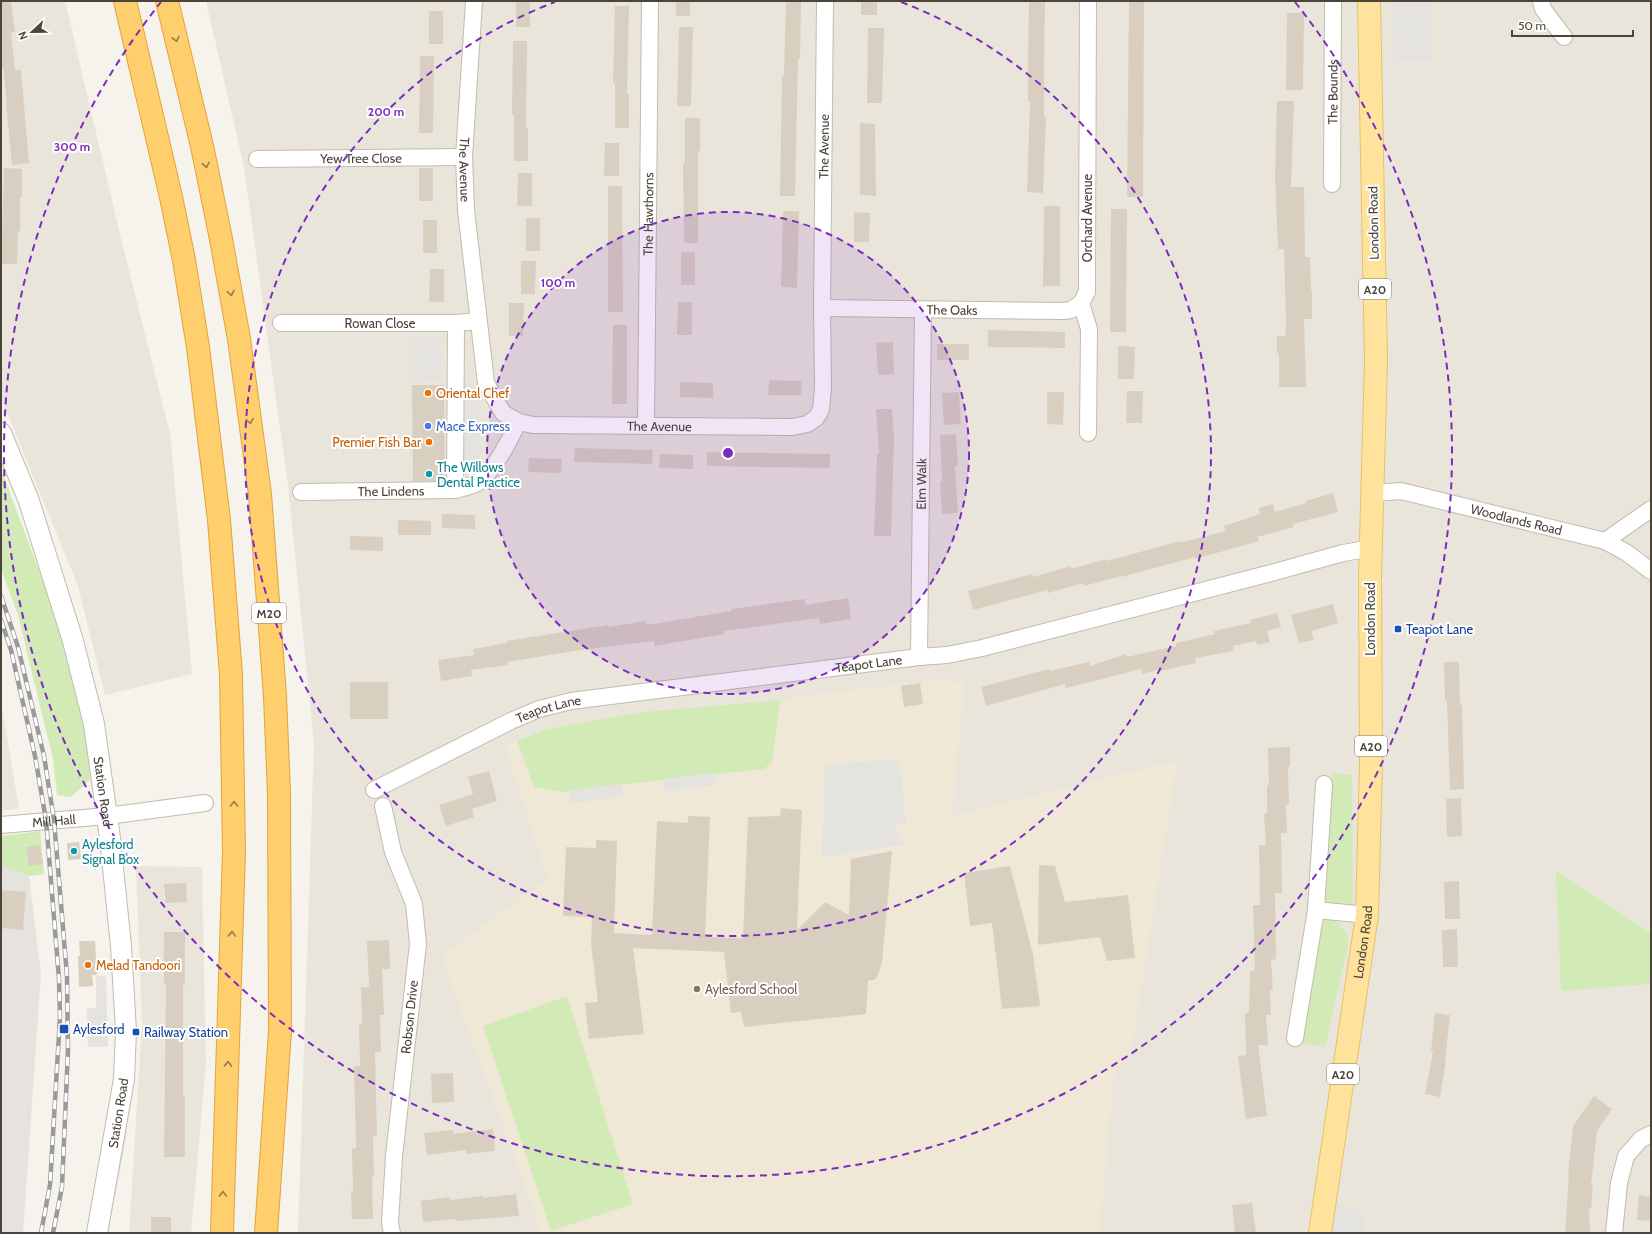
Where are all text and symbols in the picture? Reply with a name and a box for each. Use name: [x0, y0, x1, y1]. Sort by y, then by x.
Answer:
north arrow: [12, 12, 52, 52]
scale bar: [1512, 12, 1633, 38]
text: 50 m: [1518, 18, 1546, 33]
text: N: [15, 30, 31, 42]
one-way arrow: [171, 36, 179, 42]
street label: The Bounds: [1324, 59, 1341, 125]
text: 200 m: [368, 104, 404, 119]
street label: The Avenue: [815, 114, 832, 179]
street label: The Avenue: [456, 137, 474, 203]
text: 300 m: [54, 139, 90, 154]
street label: Yew Tree Close: [319, 150, 402, 166]
one-way arrow: [201, 162, 209, 169]
street label: The Hawthorns: [640, 172, 656, 256]
street label: Orchard Avenue: [1079, 173, 1095, 262]
street label: London Road: [1364, 186, 1382, 260]
text: 100 m: [541, 275, 575, 290]
road number: A20: [1359, 279, 1391, 299]
one-way arrow: [226, 290, 234, 296]
street label: The Oaks: [926, 301, 978, 318]
street label: Rowan Close: [345, 315, 416, 331]
place label: Oriental Chef: [436, 385, 510, 401]
marker: Oriental Chef: [423, 388, 433, 398]
one-way arrow: [245, 418, 254, 425]
place label: Mace Express: [436, 418, 511, 434]
street label: The Avenue: [627, 418, 692, 434]
marker: Mace Express: [423, 421, 433, 431]
place label: Premier Fish Bar: [332, 434, 422, 450]
marker: Premier Fish Bar: [424, 437, 434, 447]
centre of rings: [721, 446, 735, 460]
street label: Elm Walk: [913, 458, 929, 510]
place label: The Willows Dental Practice: [437, 459, 520, 490]
marker: The Willows Dental Practice: [424, 469, 434, 479]
street label: The Lindens: [358, 482, 425, 499]
street label: Woodlands Road: [1469, 500, 1564, 538]
street label: London Road: [1362, 582, 1378, 656]
road number: M20: [252, 603, 286, 623]
place label: Teapot Lane: [1406, 621, 1473, 637]
marker: Teapot Lane: [1393, 624, 1403, 634]
street label: Teapot Lane: [834, 651, 903, 675]
street label: Teapot Lane: [513, 692, 582, 726]
road number: A20: [1355, 736, 1387, 756]
street label: Station Road: [91, 755, 116, 828]
one-way arrow: [229, 801, 238, 807]
street label: Mill Hall: [31, 811, 76, 830]
place label: Aylesford Signal Box: [82, 836, 140, 867]
marker: Aylesford Signal Box: [69, 846, 79, 856]
street label: London Road: [1350, 905, 1375, 980]
one-way arrow: [228, 931, 236, 937]
place label: Melad Tandoori: [96, 957, 181, 973]
marker: Melad Tandoori: [83, 960, 93, 970]
street label: Robson Drive: [397, 979, 421, 1055]
place label: Aylesford School: [705, 981, 797, 997]
marker: Aylesford School: [692, 984, 702, 994]
place label: Aylesford: [73, 1021, 125, 1037]
marker: Aylesford: [58, 1023, 70, 1035]
place label: Railway Station: [144, 1024, 228, 1040]
marker: Railway Station: [131, 1027, 141, 1037]
one-way arrow: [223, 1061, 232, 1067]
road number: A20: [1327, 1064, 1359, 1084]
street label: Station Road: [105, 1077, 131, 1149]
one-way arrow: [219, 1191, 227, 1197]

